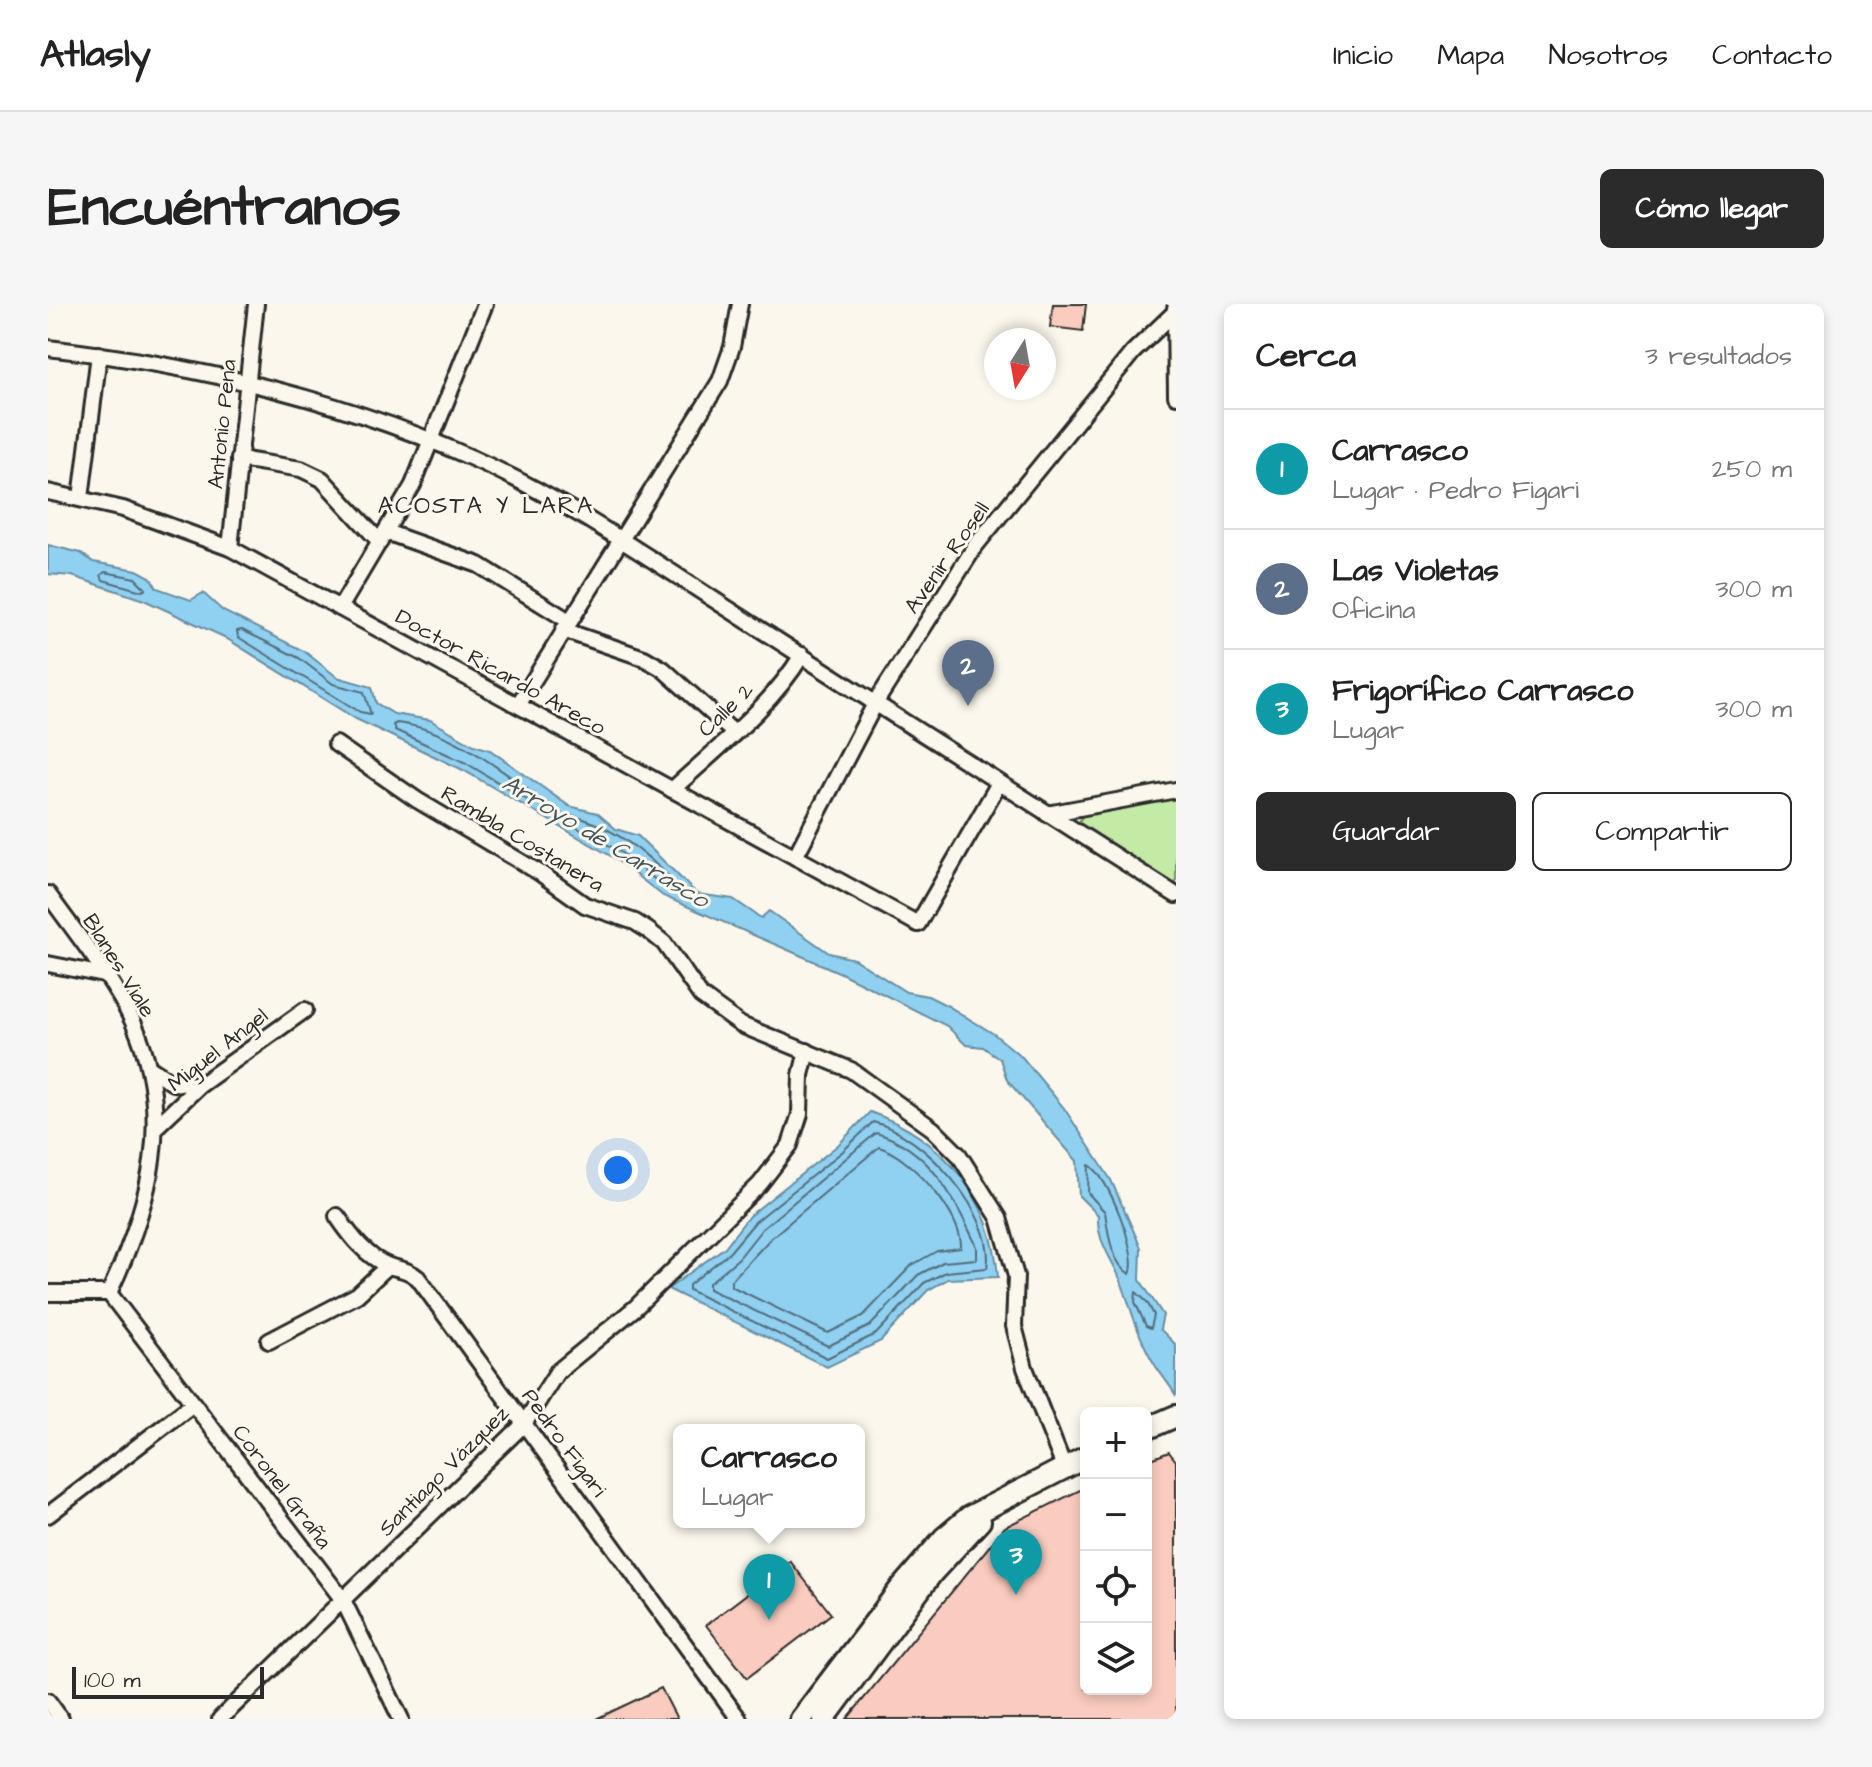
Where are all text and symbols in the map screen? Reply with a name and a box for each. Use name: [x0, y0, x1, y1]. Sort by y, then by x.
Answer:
text: Atlasly: [40, 29, 151, 81]
text: Inicio: [1333, 36, 1393, 75]
text: Mapa: [1437, 36, 1504, 75]
text: Nosotros: [1548, 36, 1668, 75]
text: Contacto: [1712, 36, 1832, 75]
text: Encuéntranos: [48, 169, 401, 247]
button: Cómo llegar: [1600, 169, 1824, 248]
north arrow: [984, 328, 1056, 400]
text: Cerca: [1256, 332, 1356, 380]
text: 3 resultados: [1645, 338, 1792, 374]
street label: Antonio Pena: [200, 358, 245, 490]
text: Carrasco: [1332, 430, 1468, 472]
text: 1: [1280, 451, 1284, 487]
text: 250 m: [1712, 451, 1792, 487]
text: Lugar · Pedro Figari: [1332, 472, 1579, 508]
district label: ACOSTA Y LARA: [378, 489, 594, 523]
street label: Avenir Rosell: [897, 495, 997, 620]
text: Las Violetas: [1332, 550, 1499, 592]
text: 2: [1275, 571, 1289, 607]
text: 300 m: [1715, 571, 1792, 607]
text: Oficina: [1332, 592, 1415, 628]
street label: Doctor Ricardo Areco: [390, 602, 612, 743]
pin: 2: [942, 640, 994, 706]
text: Frigorífico Carrasco: [1332, 670, 1633, 712]
street label: Calle 2: [691, 675, 761, 744]
text: 3: [1275, 691, 1289, 727]
text: 300 m: [1715, 691, 1792, 727]
text: Lugar: [1332, 712, 1404, 748]
water label: Arroyo de Carrasco: [496, 767, 716, 918]
street label: Rambla Costanera: [435, 778, 610, 900]
button: Guardar: [1256, 792, 1516, 871]
button: Compartir: [1532, 792, 1792, 871]
street label: Blanes Viale: [75, 908, 163, 1024]
street label: Miguel Angel: [161, 1001, 275, 1100]
your location: [598, 1150, 638, 1190]
street label: Pedro Figari: [513, 1382, 614, 1504]
street label: Santiago Vázquez: [372, 1399, 517, 1544]
map controls: [1080, 1407, 1152, 1695]
button: +: [1080, 1407, 1152, 1479]
street label: Coronel Graña: [225, 1418, 339, 1555]
popup: [673, 1424, 865, 1528]
text: Carrasco: [701, 1437, 837, 1479]
text: Lugar: [701, 1479, 773, 1515]
button: −: [1080, 1479, 1152, 1551]
pin: 3: [990, 1529, 1042, 1595]
button: locate: [1080, 1551, 1152, 1623]
pin: 1: [743, 1554, 795, 1620]
button: layers: [1080, 1623, 1152, 1695]
scale bar: [72, 1663, 264, 1699]
text: 100 m: [84, 1665, 141, 1696]

